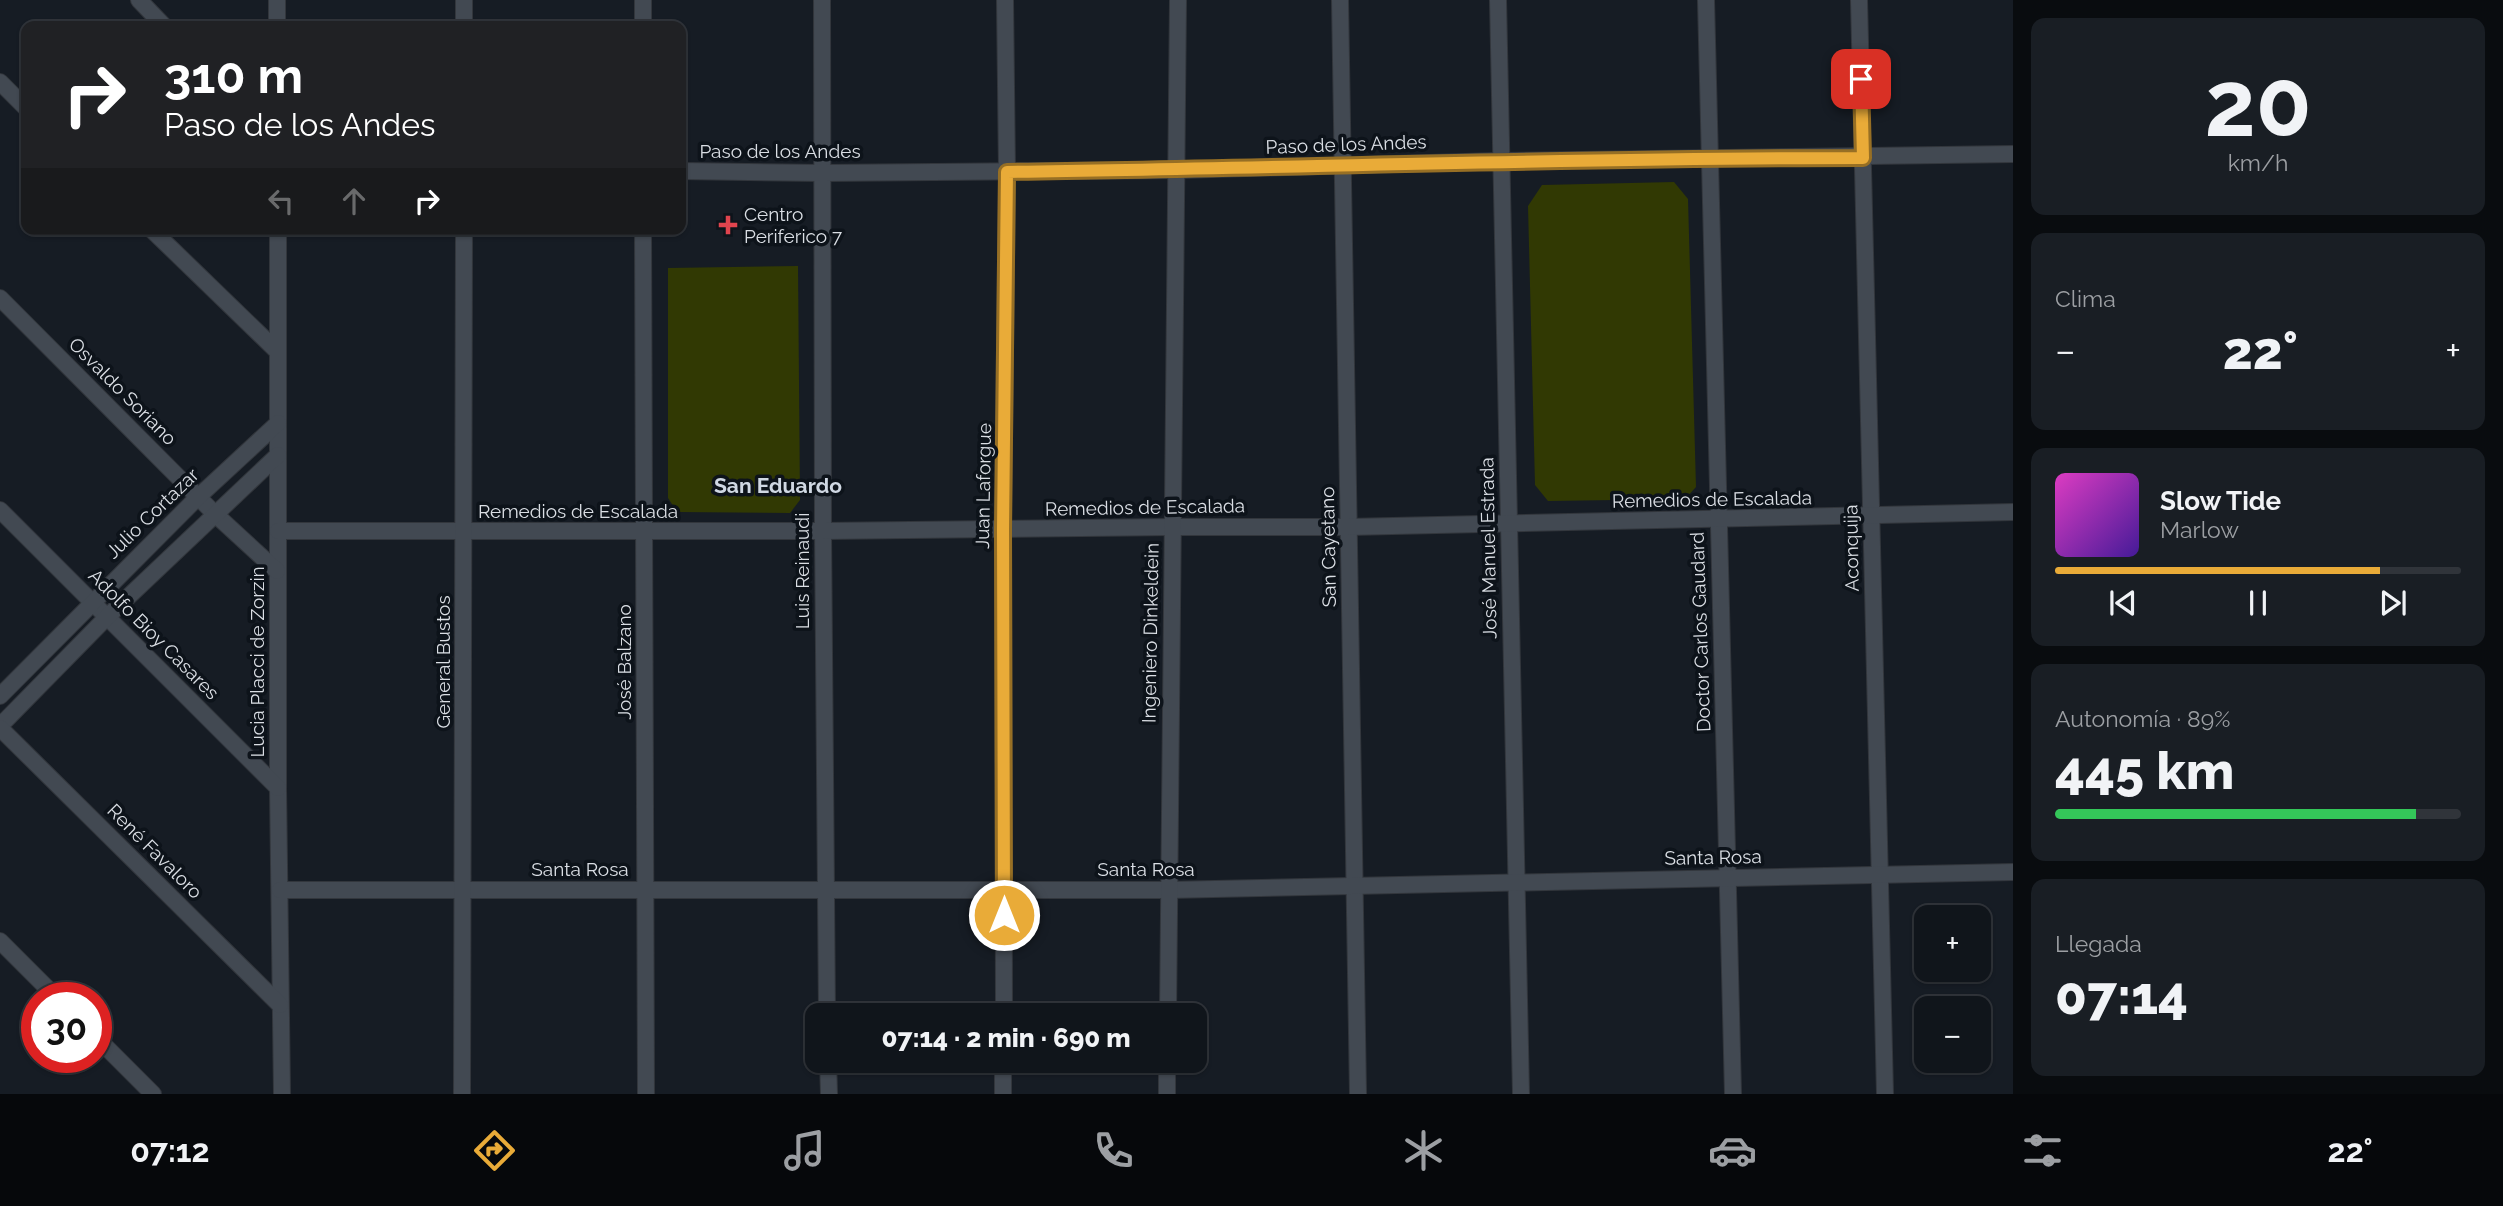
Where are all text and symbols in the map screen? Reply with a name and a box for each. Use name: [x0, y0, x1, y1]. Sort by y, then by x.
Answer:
text: 310 m: [164, 47, 303, 104]
icon: right: [49, 49, 140, 140]
pin: [1831, 49, 1891, 109]
text: 20: [2204, 50, 2312, 157]
icon: arrive: [1842, 60, 1880, 98]
text: Paso de los Andes: [164, 106, 435, 143]
street label: Paso de los Andes: [1265, 130, 1427, 158]
street label: Paso de los Andes: [699, 140, 861, 162]
text: km/h: [2228, 149, 2288, 176]
icon: left: [262, 182, 300, 220]
icon: ahead: [335, 182, 373, 220]
icon: right: [408, 182, 446, 220]
place label: Centro Periferico 7: [744, 203, 842, 247]
marker: Centro Periferico 7: [718, 215, 738, 235]
text: Clima: [2055, 285, 2116, 312]
text: 22°: [2223, 320, 2298, 381]
text: −: [2055, 328, 2075, 373]
text: +: [2445, 328, 2461, 373]
street label: Osvaldo Soriano: [65, 333, 181, 449]
street label: Juan Laforgue: [971, 423, 995, 549]
street label: José Manuel Estrada: [1475, 457, 1501, 639]
street label: Julio Cortazar: [101, 463, 203, 563]
district label: San Eduardo: [714, 473, 842, 498]
street label: San Cayetano: [1316, 486, 1340, 608]
street label: Remedios de Escalada: [1612, 486, 1812, 512]
text: Slow Tide: [2160, 486, 2281, 516]
street label: Remedios de Escalada: [1045, 494, 1245, 520]
street label: Remedios de Escalada: [478, 500, 678, 522]
street label: Aconquija: [1839, 504, 1863, 592]
street label: Luis Reinaudi: [791, 513, 813, 629]
text: Marlow: [2160, 516, 2239, 543]
street label: Doctor Carlos Gaudard: [1686, 532, 1714, 732]
street label: Ingeniero Dinkeldein: [1137, 543, 1163, 723]
street label: Adolfo Bioy Casares: [84, 564, 224, 704]
street label: Lucia Placci de Zorzin: [246, 566, 268, 758]
icon: previous: [2104, 584, 2142, 622]
icon: pause: [2239, 584, 2277, 622]
icon: next: [2374, 584, 2412, 622]
street label: General Bustos: [432, 595, 454, 729]
street label: José Balzano: [613, 604, 635, 720]
text: Autonomía · 89%: [2055, 705, 2231, 732]
text: 445 km: [2055, 740, 2234, 801]
street label: René Favaloro: [103, 799, 207, 903]
street label: Santa Rosa: [1664, 845, 1762, 869]
street label: Santa Rosa: [531, 858, 629, 880]
street label: Santa Rosa: [1097, 858, 1195, 880]
position arrow: [967, 878, 1041, 952]
map controls: [1914, 905, 1991, 1073]
button: +: [1914, 905, 1991, 982]
text: Llegada: [2055, 930, 2142, 957]
text: 07:14: [2055, 965, 2188, 1026]
speed limit sign: 30: [21, 982, 112, 1073]
button: −: [1914, 996, 1991, 1073]
text: 07:14 · 2 min · 690 m: [881, 1023, 1131, 1053]
icon: directions: [470, 1126, 519, 1175]
icon: music: [780, 1126, 829, 1175]
icon: phone: [1089, 1126, 1138, 1175]
icon: climate: [1399, 1126, 1448, 1175]
icon: car: [1708, 1126, 1757, 1175]
icon: filters: [2018, 1126, 2067, 1175]
text: 07:12: [130, 1132, 210, 1169]
text: 22°: [2328, 1132, 2373, 1169]

